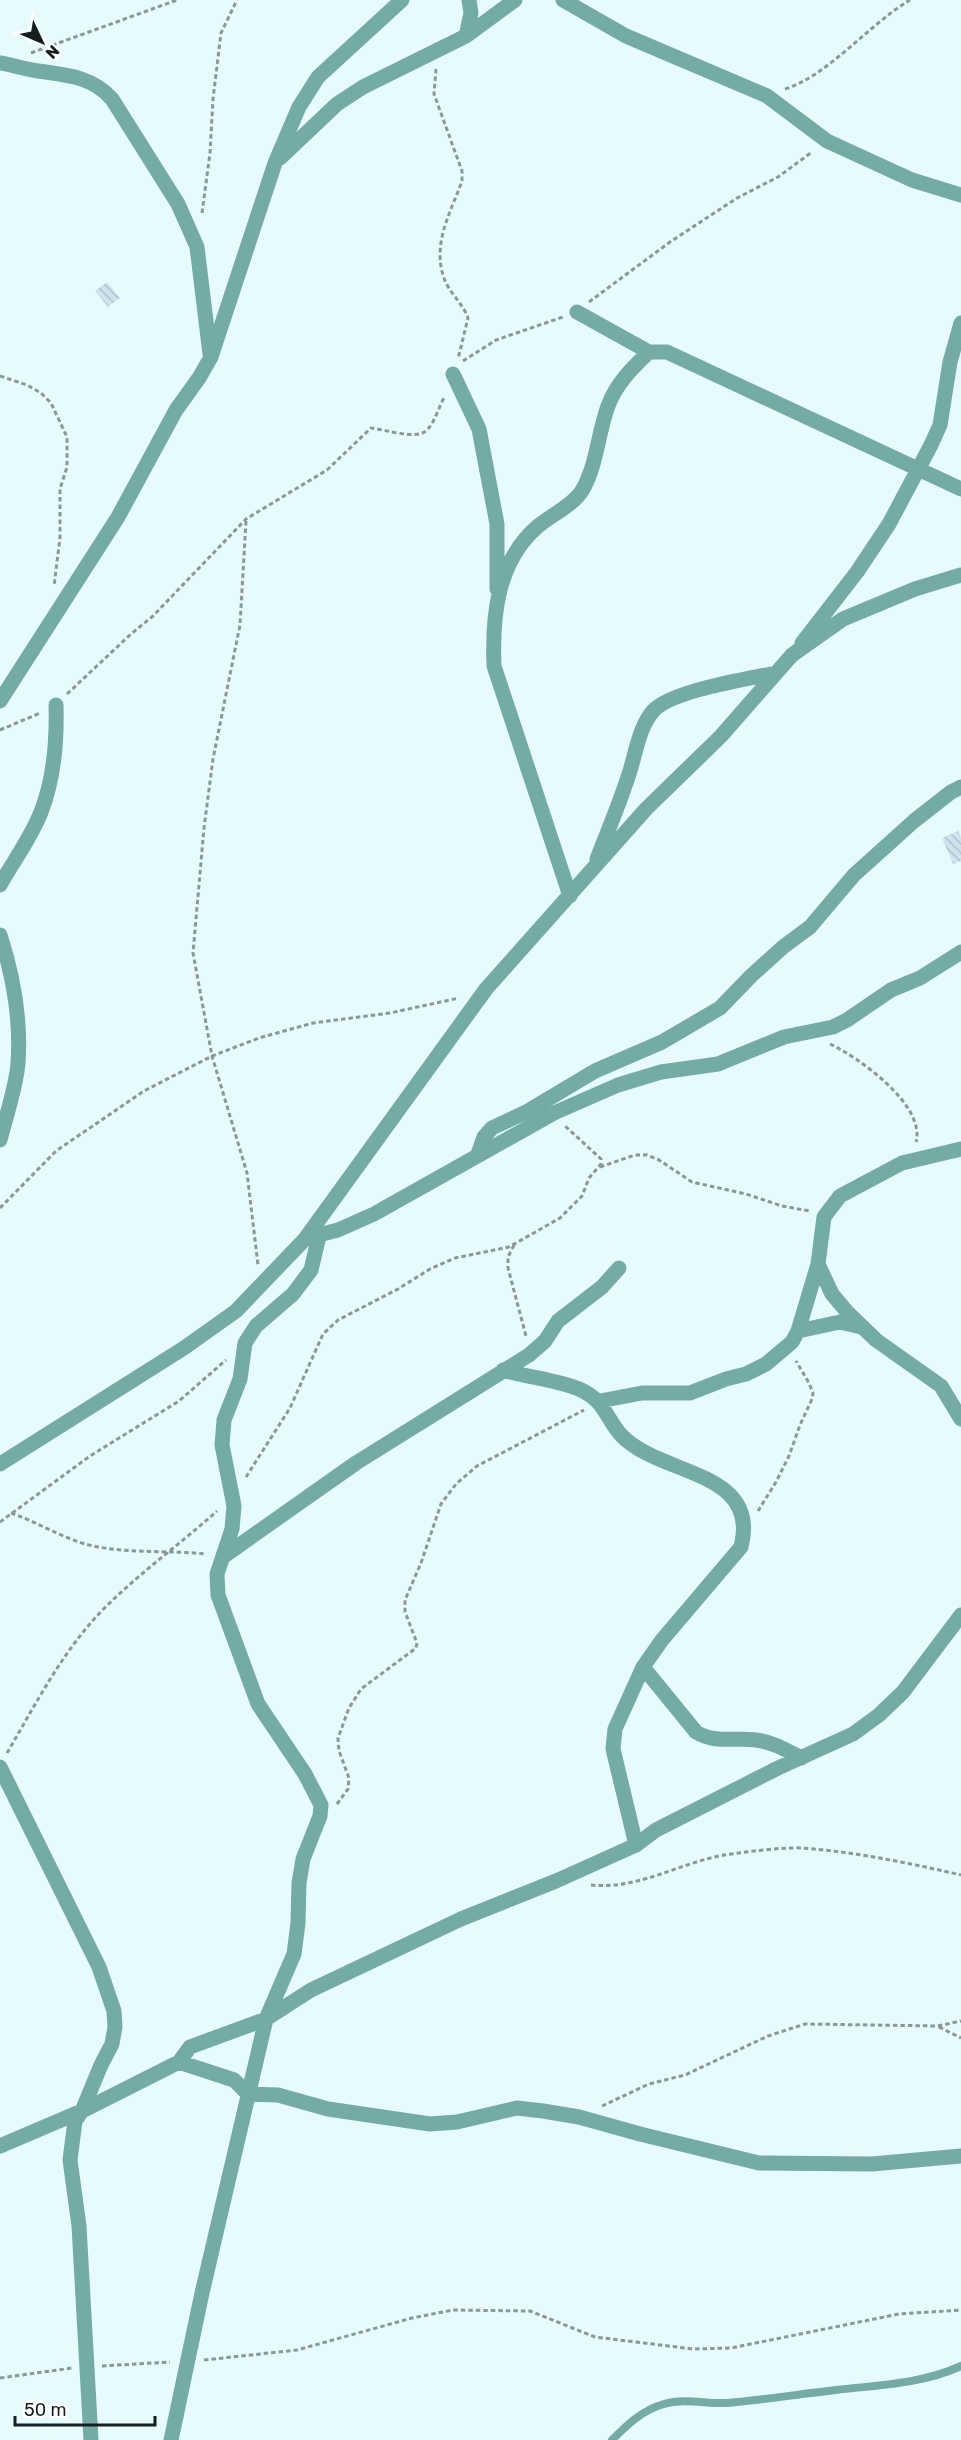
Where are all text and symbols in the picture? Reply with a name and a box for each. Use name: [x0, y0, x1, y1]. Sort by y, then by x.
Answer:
north arrow: [12, 12, 72, 72]
text: N: [42, 41, 63, 63]
scale bar: [15, 2389, 154, 2427]
text: 50 m: [24, 2399, 67, 2421]

